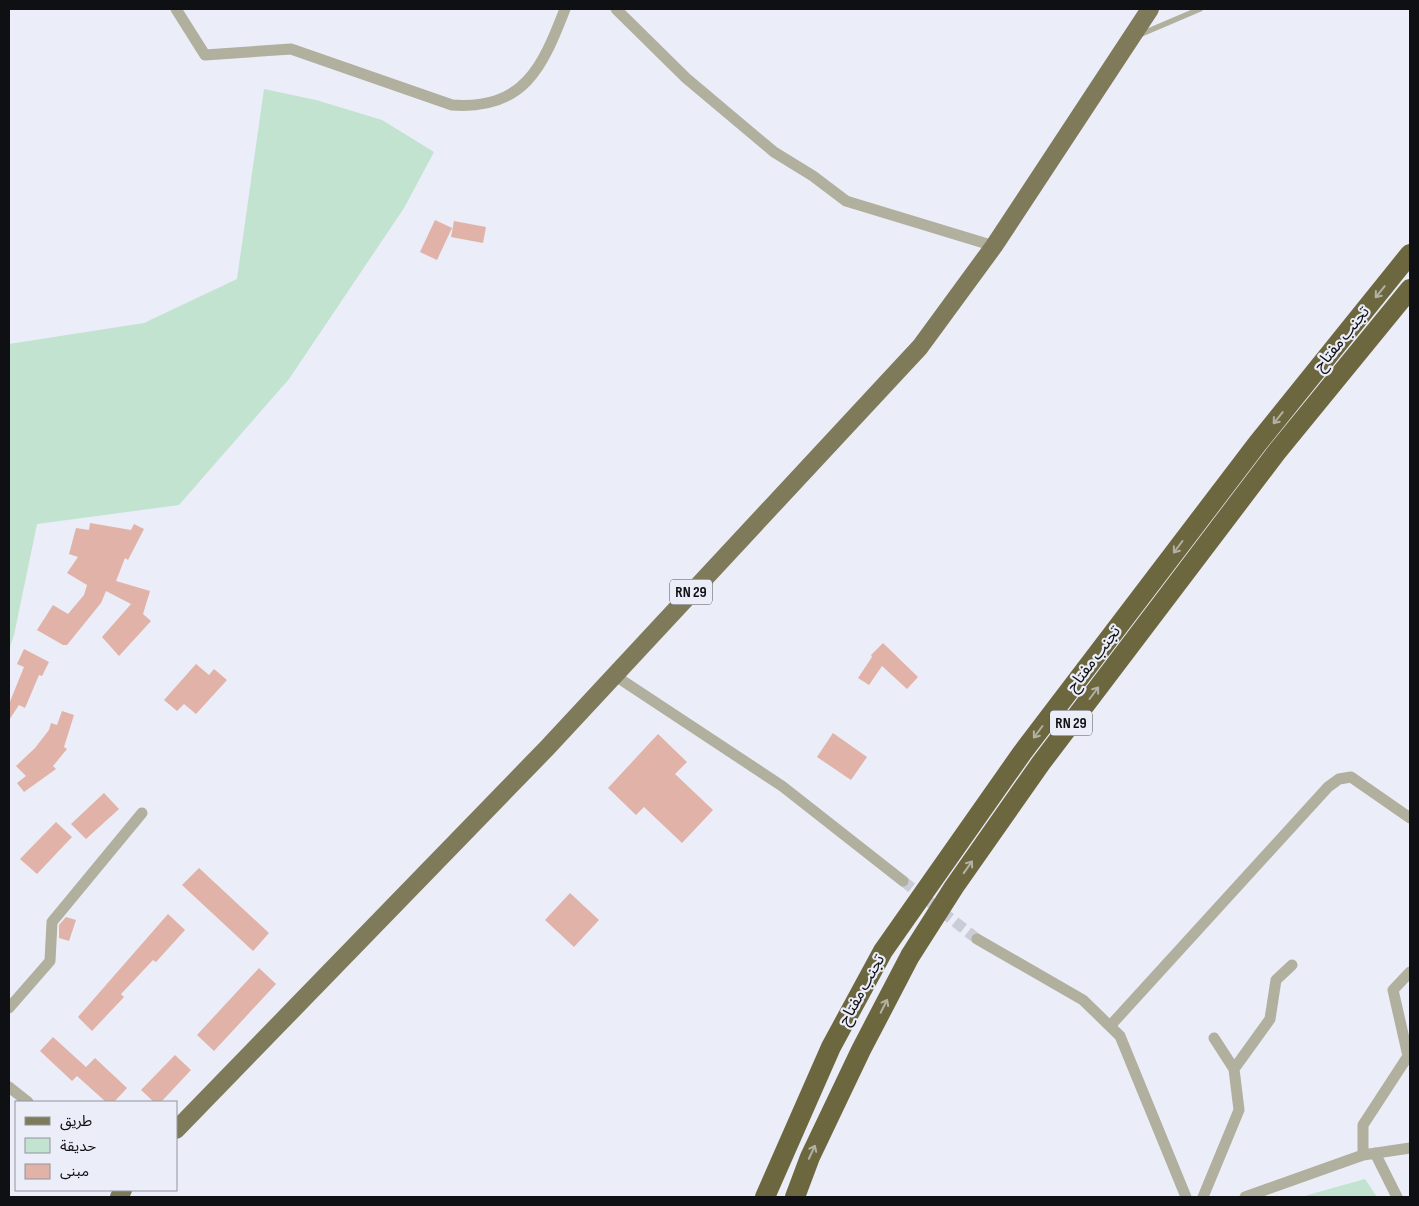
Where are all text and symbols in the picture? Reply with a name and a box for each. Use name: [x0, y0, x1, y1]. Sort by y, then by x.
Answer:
one-way arrow: [1374, 285, 1385, 298]
street label: تجنب مفتاح: [1310, 303, 1376, 376]
one-way arrow: [1272, 412, 1283, 425]
one-way arrow: [1173, 540, 1184, 553]
road number: RN 29: [670, 580, 712, 604]
street label: تجنب مفتاح: [1063, 622, 1127, 697]
one-way arrow: [1089, 686, 1099, 700]
road number: RN 29: [1050, 710, 1092, 736]
one-way arrow: [1032, 725, 1043, 738]
one-way arrow: [963, 860, 973, 874]
street label: تجنب مفتاح: [835, 951, 891, 1030]
one-way arrow: [880, 999, 889, 1014]
legend: [15, 1101, 178, 1191]
text: طريق: [60, 1112, 92, 1131]
text: حديقة: [60, 1137, 96, 1156]
one-way arrow: [808, 1145, 818, 1160]
text: مبنى: [60, 1162, 89, 1181]

